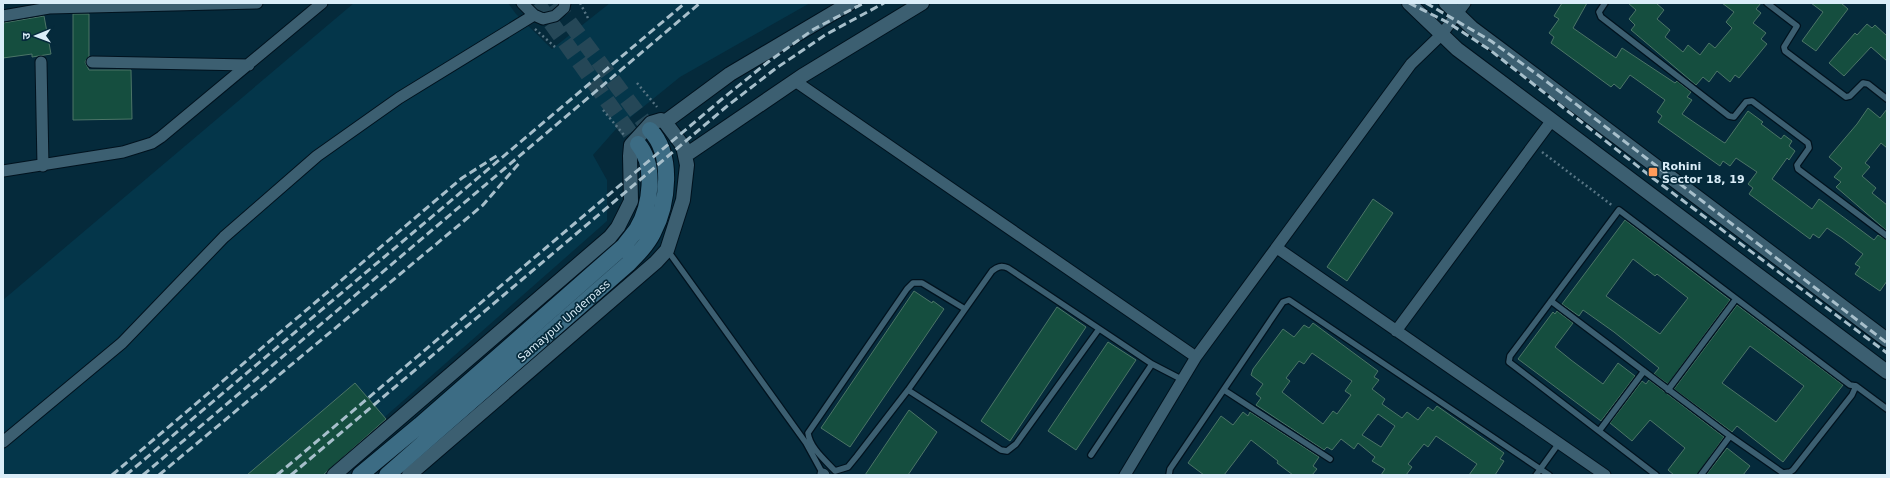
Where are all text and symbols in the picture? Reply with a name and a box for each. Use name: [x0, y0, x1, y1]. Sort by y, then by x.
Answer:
north arrow: [16, 16, 56, 56]
text: उ: [20, 32, 33, 39]
place label: Rohini Sector 18, 19: [1662, 160, 1745, 186]
marker: Rohini Sector 18, 19: [1647, 166, 1659, 178]
street label: Samaypur Underpass: [515, 277, 613, 365]

